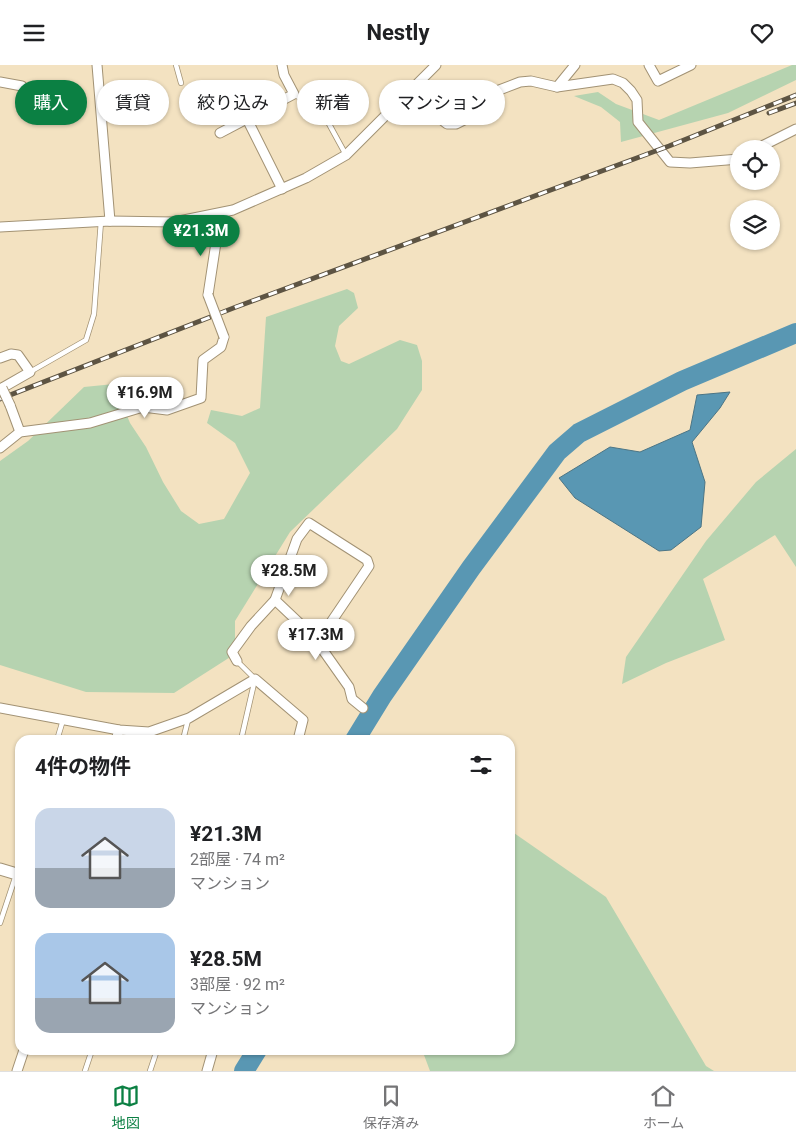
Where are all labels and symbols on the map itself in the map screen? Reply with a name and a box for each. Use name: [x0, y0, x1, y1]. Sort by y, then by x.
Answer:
pin: ¥21.3M: [160, 215, 242, 257]
pin: ¥16.9M: [104, 377, 186, 419]
pin: ¥28.5M: [248, 555, 330, 597]
pin: ¥17.3M: [275, 619, 357, 661]

